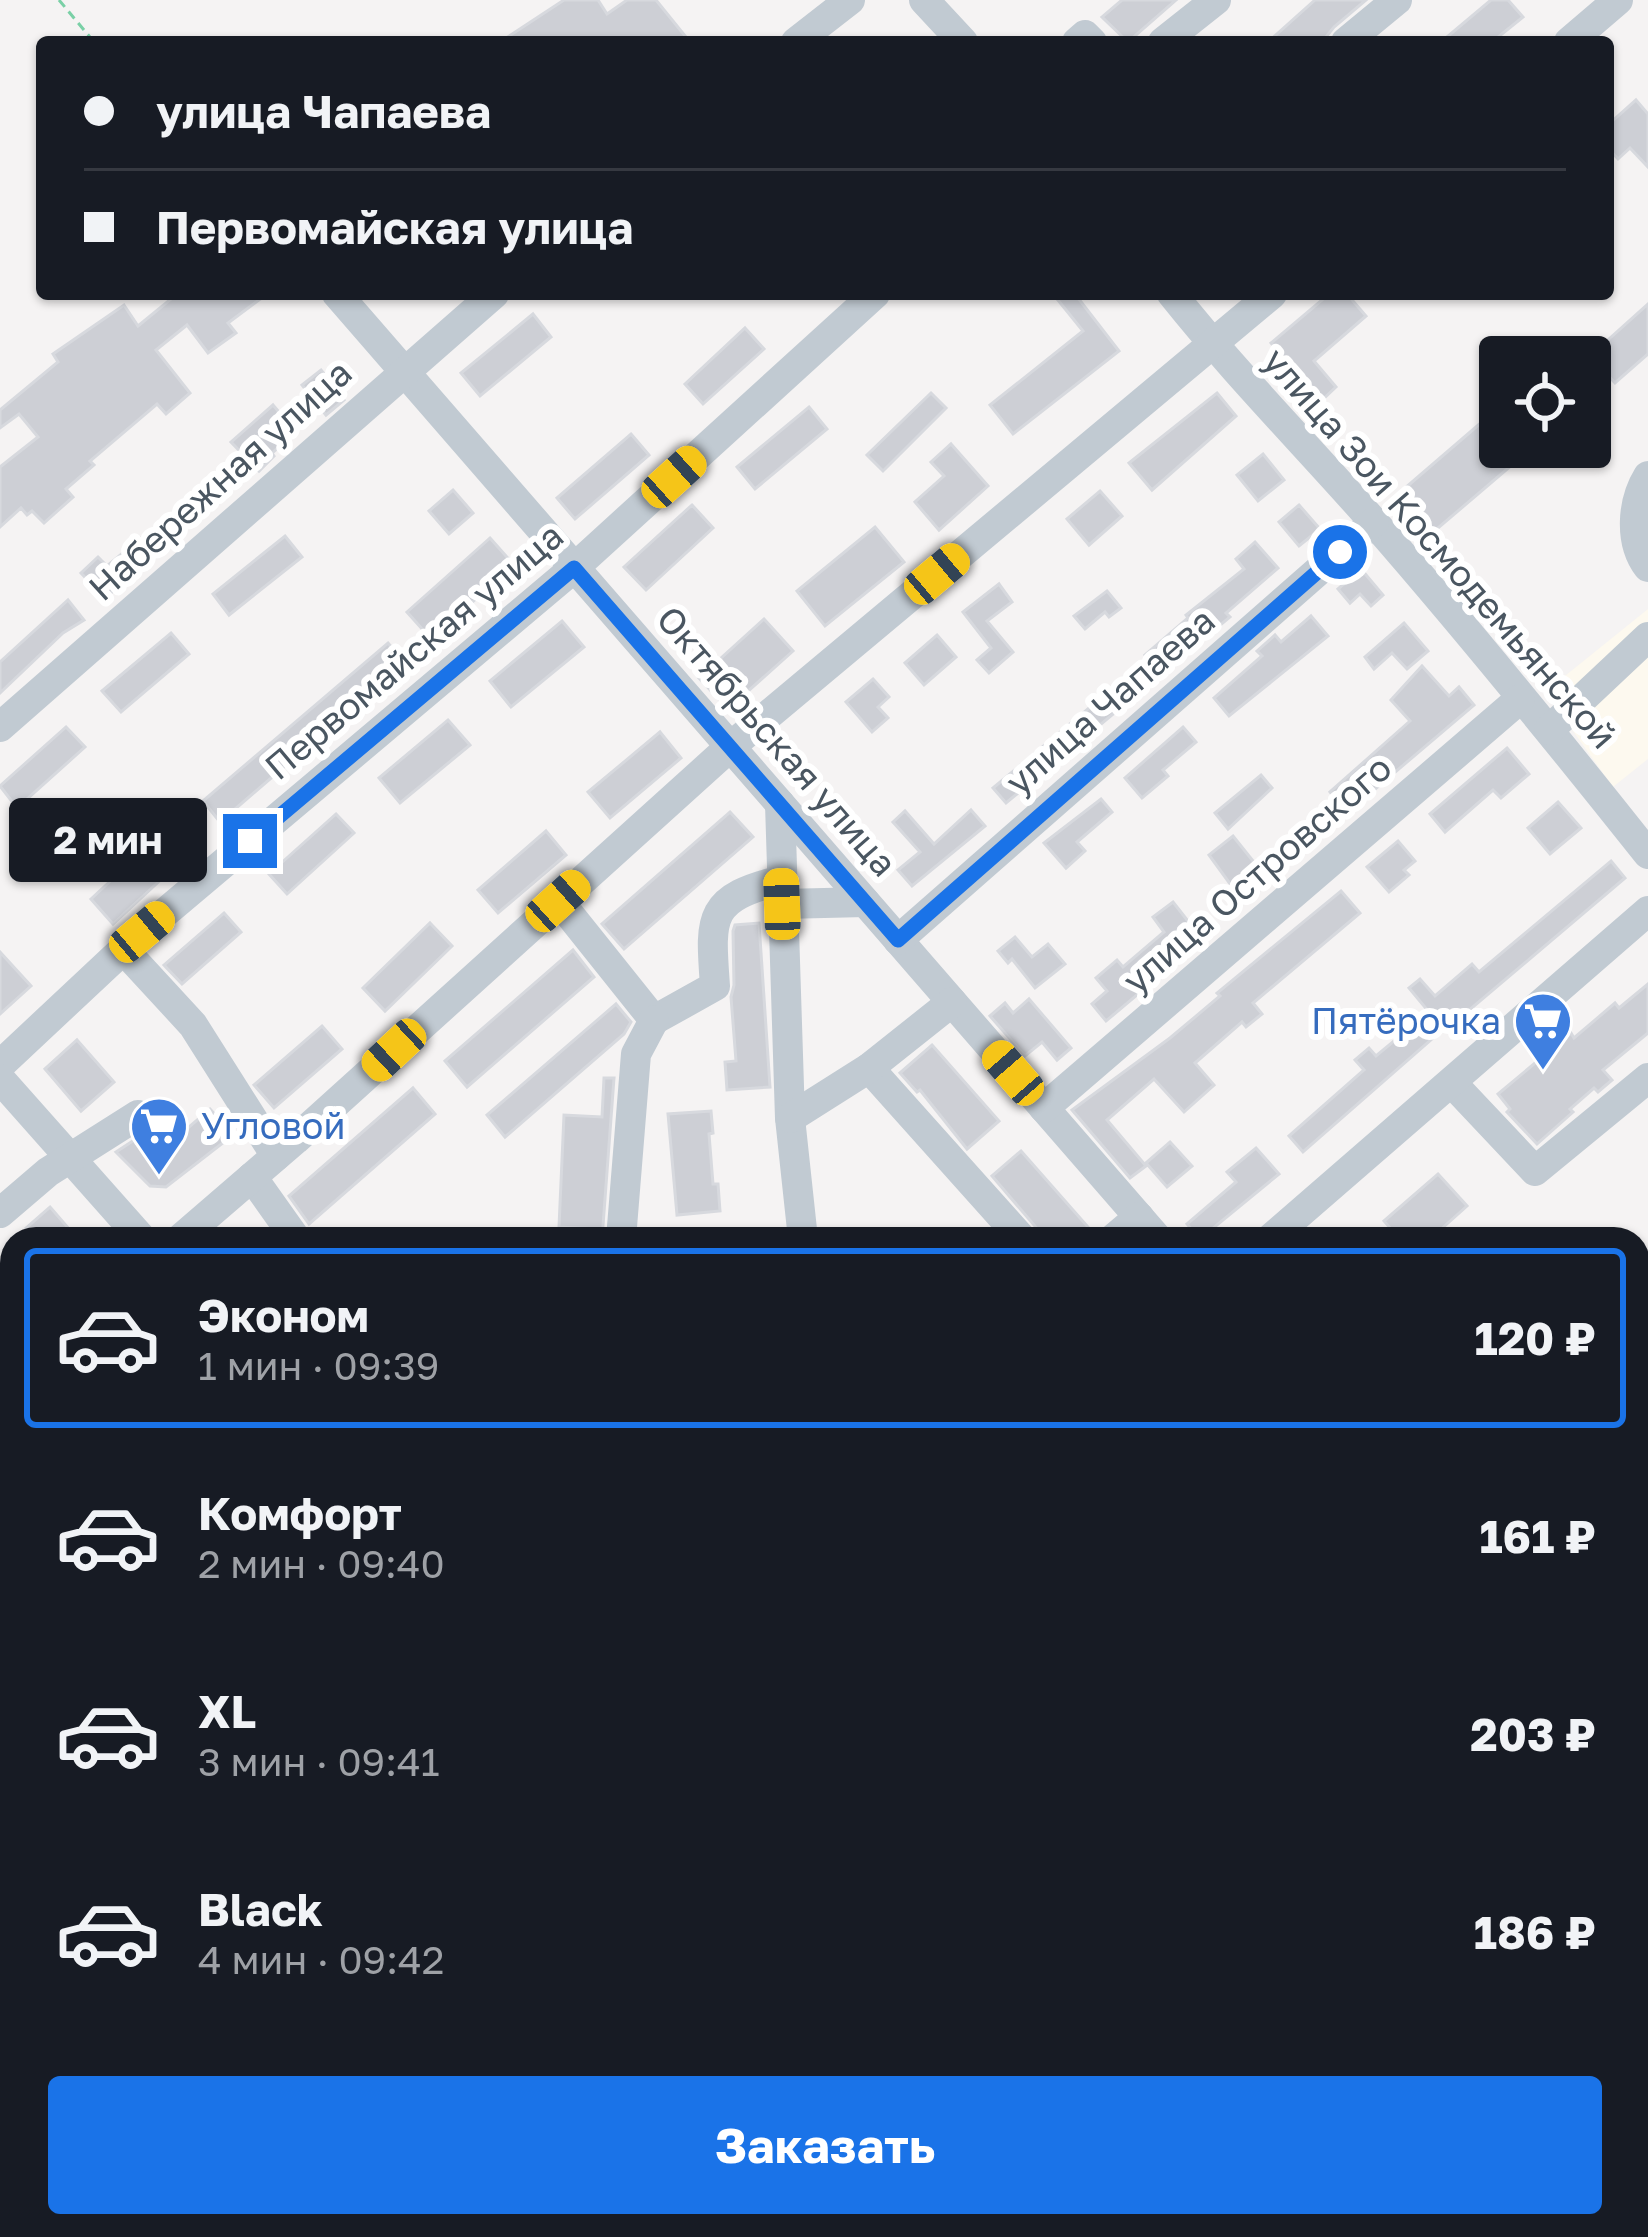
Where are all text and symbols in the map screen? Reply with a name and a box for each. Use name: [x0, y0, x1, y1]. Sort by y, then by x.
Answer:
text: улица Чапаева: [156, 84, 491, 138]
text: Первомайская улица: [156, 200, 633, 254]
map controls: [1479, 336, 1611, 468]
button: locate: [1479, 336, 1611, 468]
street label: улица Зои Космодемьянской: [1255, 339, 1626, 757]
street label: Набережная улица: [80, 350, 360, 609]
car: [635, 440, 713, 514]
street label: Первомайская улица: [256, 513, 571, 788]
route start: [1313, 525, 1367, 579]
car: [898, 537, 976, 611]
street label: Октябрьская улица: [649, 597, 906, 884]
street label: улица Чапаева: [997, 598, 1223, 803]
street label: улица Островского: [1114, 745, 1400, 1002]
callout: 2 мин: [10, 799, 208, 883]
route end: [223, 814, 277, 868]
text: 2 мин: [53, 816, 163, 863]
car: [519, 864, 597, 938]
car: [763, 867, 801, 941]
car: [103, 895, 181, 969]
supermarket icon: Пятёрочка: [1512, 990, 1574, 1072]
place label: Пятёрочка: [1311, 999, 1501, 1042]
car: [355, 1012, 433, 1088]
car: [976, 1034, 1050, 1112]
supermarket icon: Угловой: [128, 1095, 190, 1177]
place label: Угловой: [201, 1104, 345, 1147]
icon: car: [54, 1284, 162, 1392]
text: Эконом: [198, 1288, 369, 1342]
text: 120 ₽: [1474, 1311, 1596, 1365]
text: 1 мин · 09:39: [198, 1342, 439, 1389]
icon: car: [54, 1482, 162, 1590]
text: Комфорт: [198, 1486, 402, 1540]
text: 161 ₽: [1479, 1509, 1596, 1563]
text: 2 мин · 09:40: [198, 1540, 445, 1587]
icon: car: [54, 1680, 162, 1788]
text: XL: [198, 1684, 256, 1738]
text: 203 ₽: [1470, 1707, 1596, 1761]
text: 3 мин · 09:41: [198, 1738, 440, 1785]
icon: car: [54, 1878, 162, 1986]
text: Black: [198, 1882, 323, 1936]
text: 186 ₽: [1474, 1905, 1596, 1959]
text: 4 мин · 09:42: [198, 1936, 444, 1983]
button: Заказать: [48, 2076, 1602, 2214]

